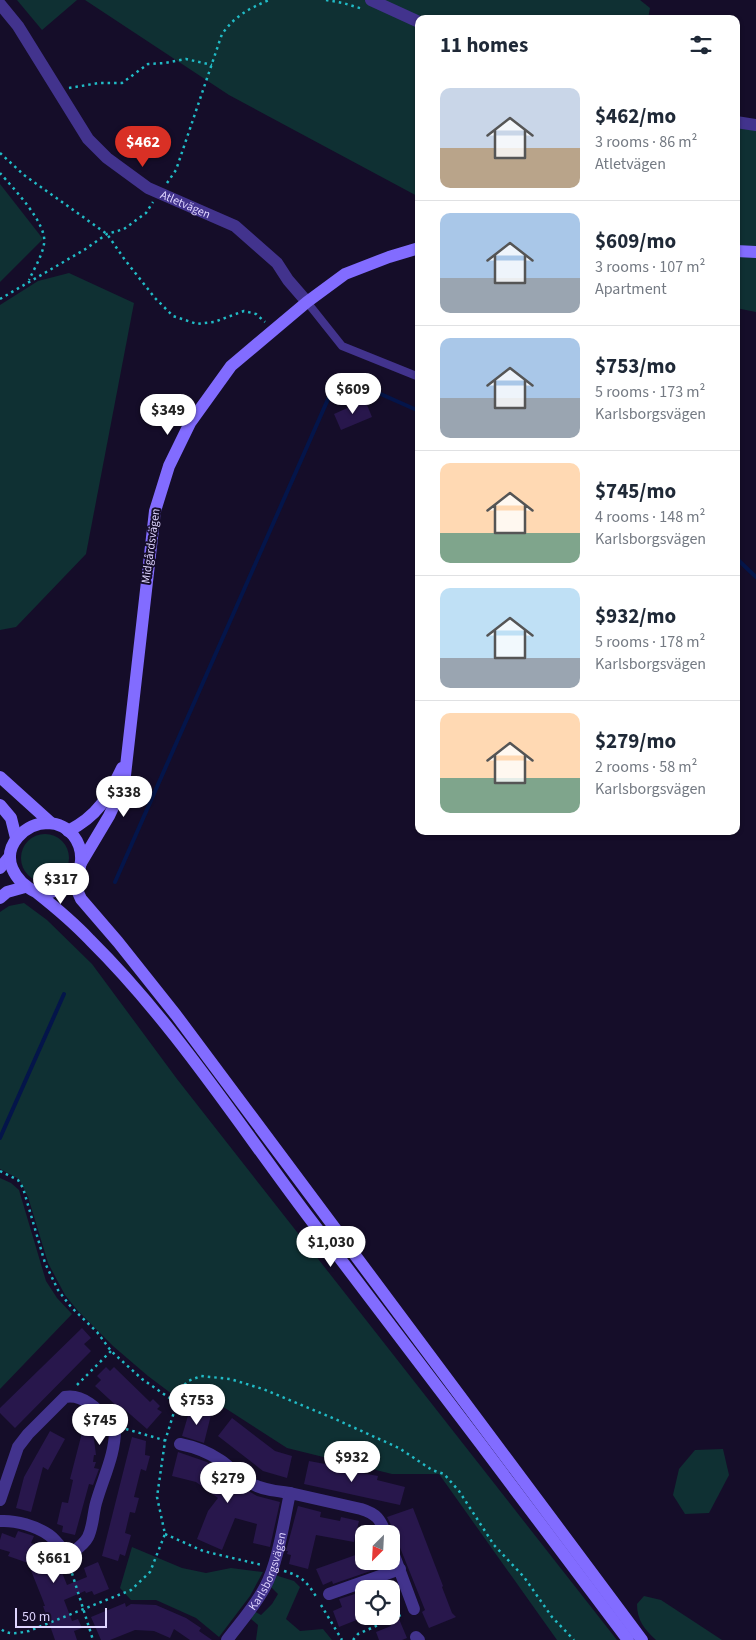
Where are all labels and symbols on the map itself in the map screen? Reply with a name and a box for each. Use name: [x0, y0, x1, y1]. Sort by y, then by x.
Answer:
pin: $462: [113, 126, 173, 168]
street label: Atletvägen: [158, 186, 213, 223]
pin: $609: [323, 372, 383, 415]
pin: $349: [138, 394, 198, 436]
street label: Midgårdsvägen: [137, 507, 165, 585]
pin: $338: [94, 776, 154, 818]
pin: $317: [31, 862, 91, 905]
pin: $1,030: [290, 1226, 372, 1268]
pin: $753: [167, 1384, 227, 1426]
pin: $745: [70, 1404, 130, 1446]
pin: $932: [322, 1440, 382, 1483]
pin: $279: [198, 1462, 258, 1504]
north arrow: [355, 1525, 400, 1570]
street label: Karlsborgsvägen: [244, 1530, 290, 1614]
pin: $661: [24, 1542, 84, 1584]
scale bar: [15, 1605, 108, 1628]

